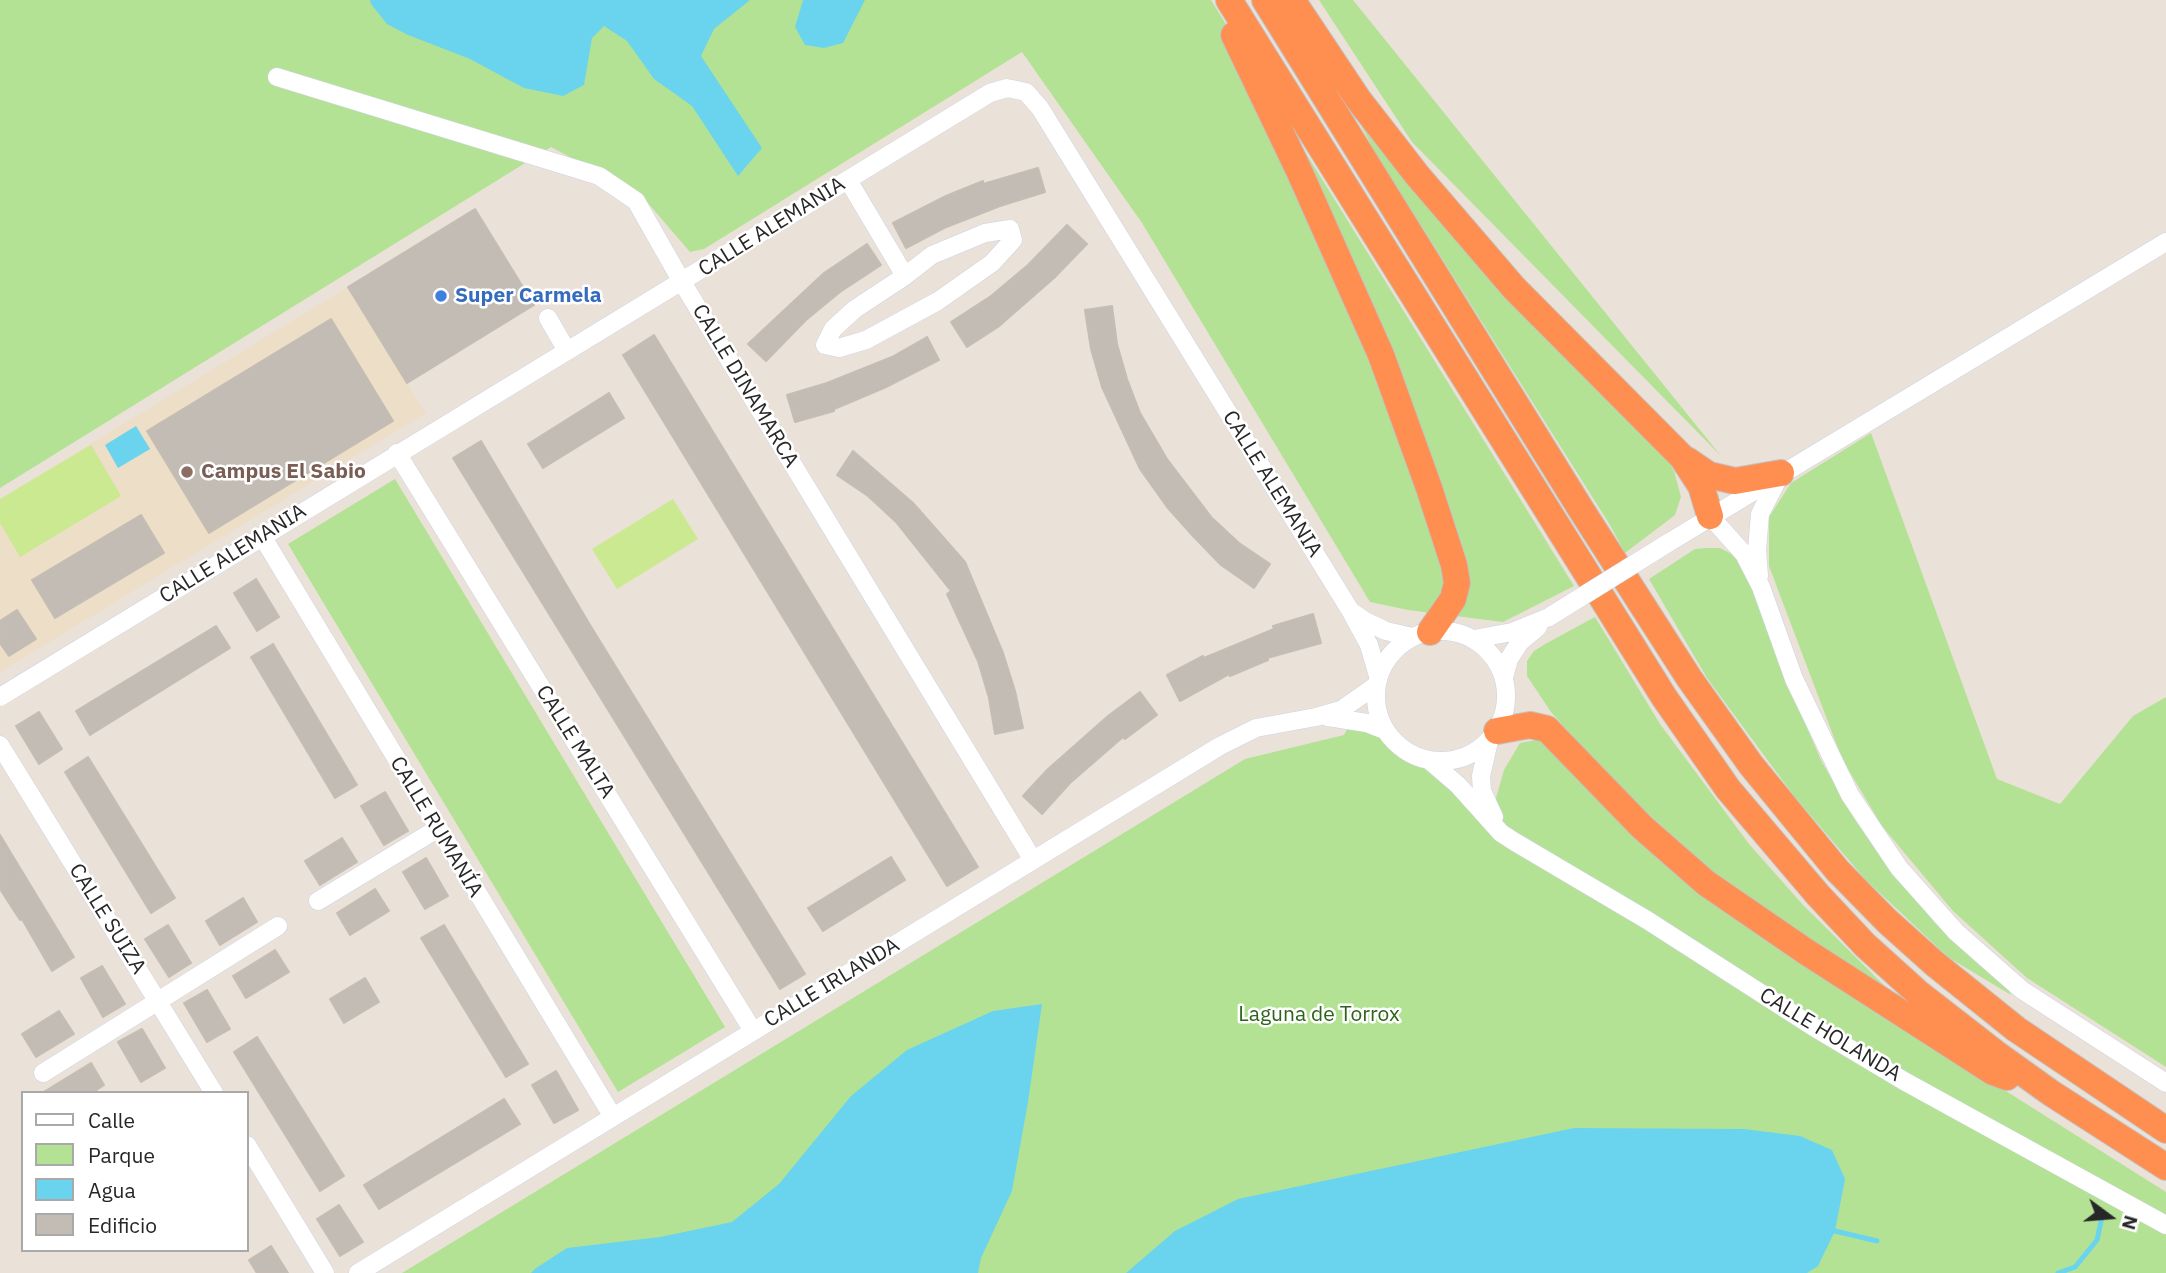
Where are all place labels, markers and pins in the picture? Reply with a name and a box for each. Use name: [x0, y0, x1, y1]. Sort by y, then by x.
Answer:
place label: Super Carmela: [455, 283, 602, 309]
marker: Super Carmela: [433, 288, 449, 304]
place label: Campus El Sabio: [201, 459, 366, 485]
marker: Campus El Sabio: [179, 464, 195, 480]

